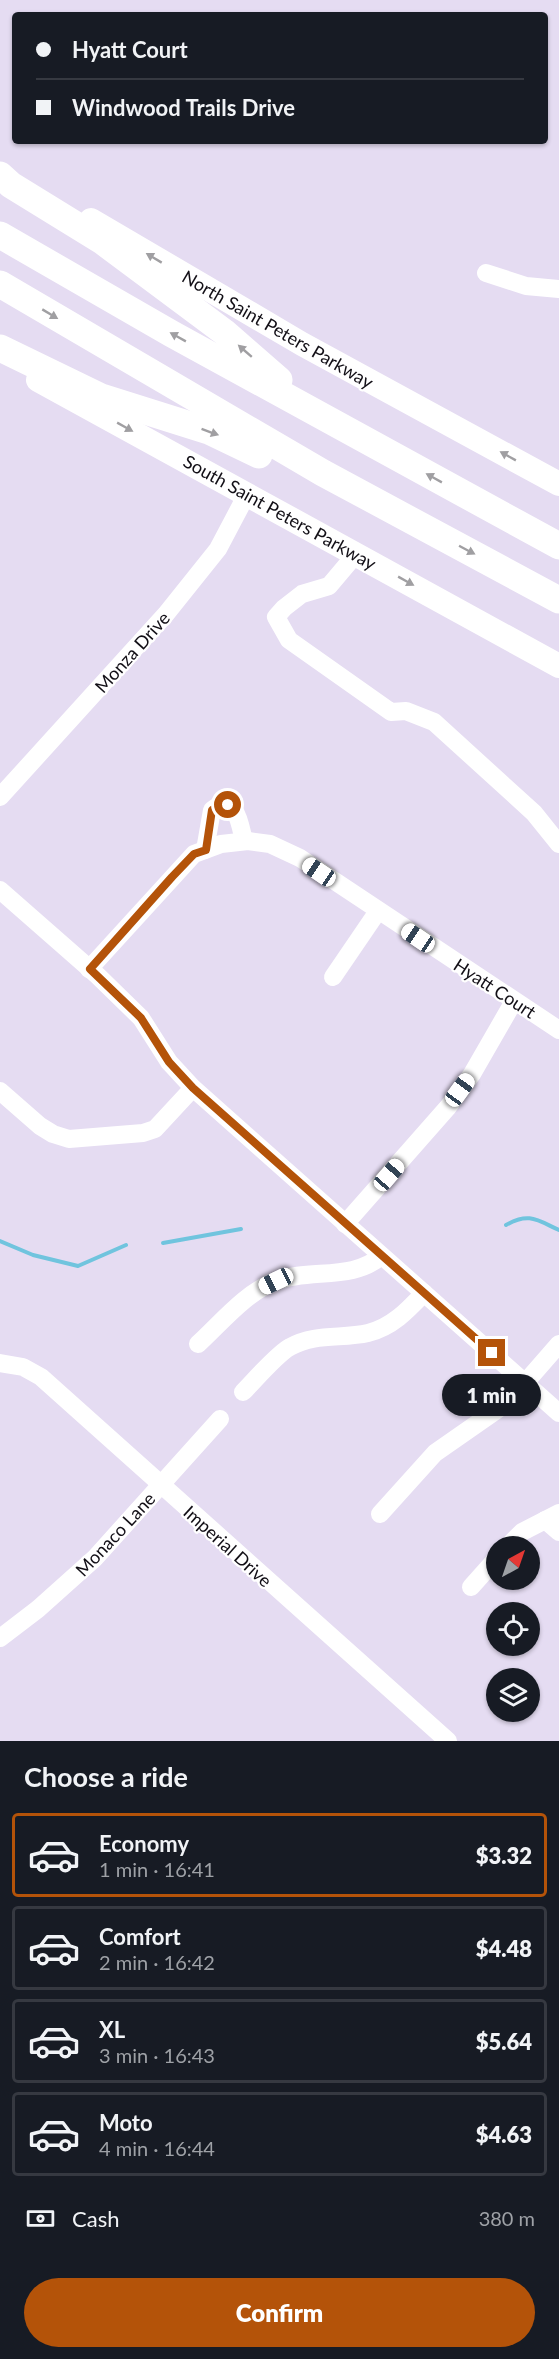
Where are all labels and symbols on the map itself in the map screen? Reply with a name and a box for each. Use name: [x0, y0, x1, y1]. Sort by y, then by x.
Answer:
one-way arrow: [145, 253, 162, 263]
street label: North Saint Peters Parkway: [179, 265, 378, 393]
one-way arrow: [42, 309, 59, 319]
one-way arrow: [169, 332, 186, 342]
one-way arrow: [237, 344, 253, 357]
one-way arrow: [116, 422, 133, 432]
one-way arrow: [201, 427, 219, 437]
street label: South Saint Peters Parkway: [180, 450, 381, 575]
one-way arrow: [499, 451, 516, 461]
one-way arrow: [425, 473, 442, 483]
one-way arrow: [459, 545, 476, 555]
one-way arrow: [398, 576, 415, 586]
street label: Monza Drive: [90, 607, 174, 697]
route start: [214, 791, 241, 818]
car: [299, 854, 339, 890]
car: [398, 920, 438, 956]
street label: Hyatt Court: [450, 953, 541, 1023]
car: [442, 1070, 478, 1110]
car: [370, 1156, 408, 1194]
car: [256, 1265, 296, 1297]
route end: [478, 1339, 505, 1366]
callout: 1 min: [442, 1374, 542, 1416]
street label: Monaco Lane: [71, 1488, 159, 1580]
street label: Imperial Drive: [179, 1501, 277, 1591]
north arrow: [486, 1536, 540, 1590]

